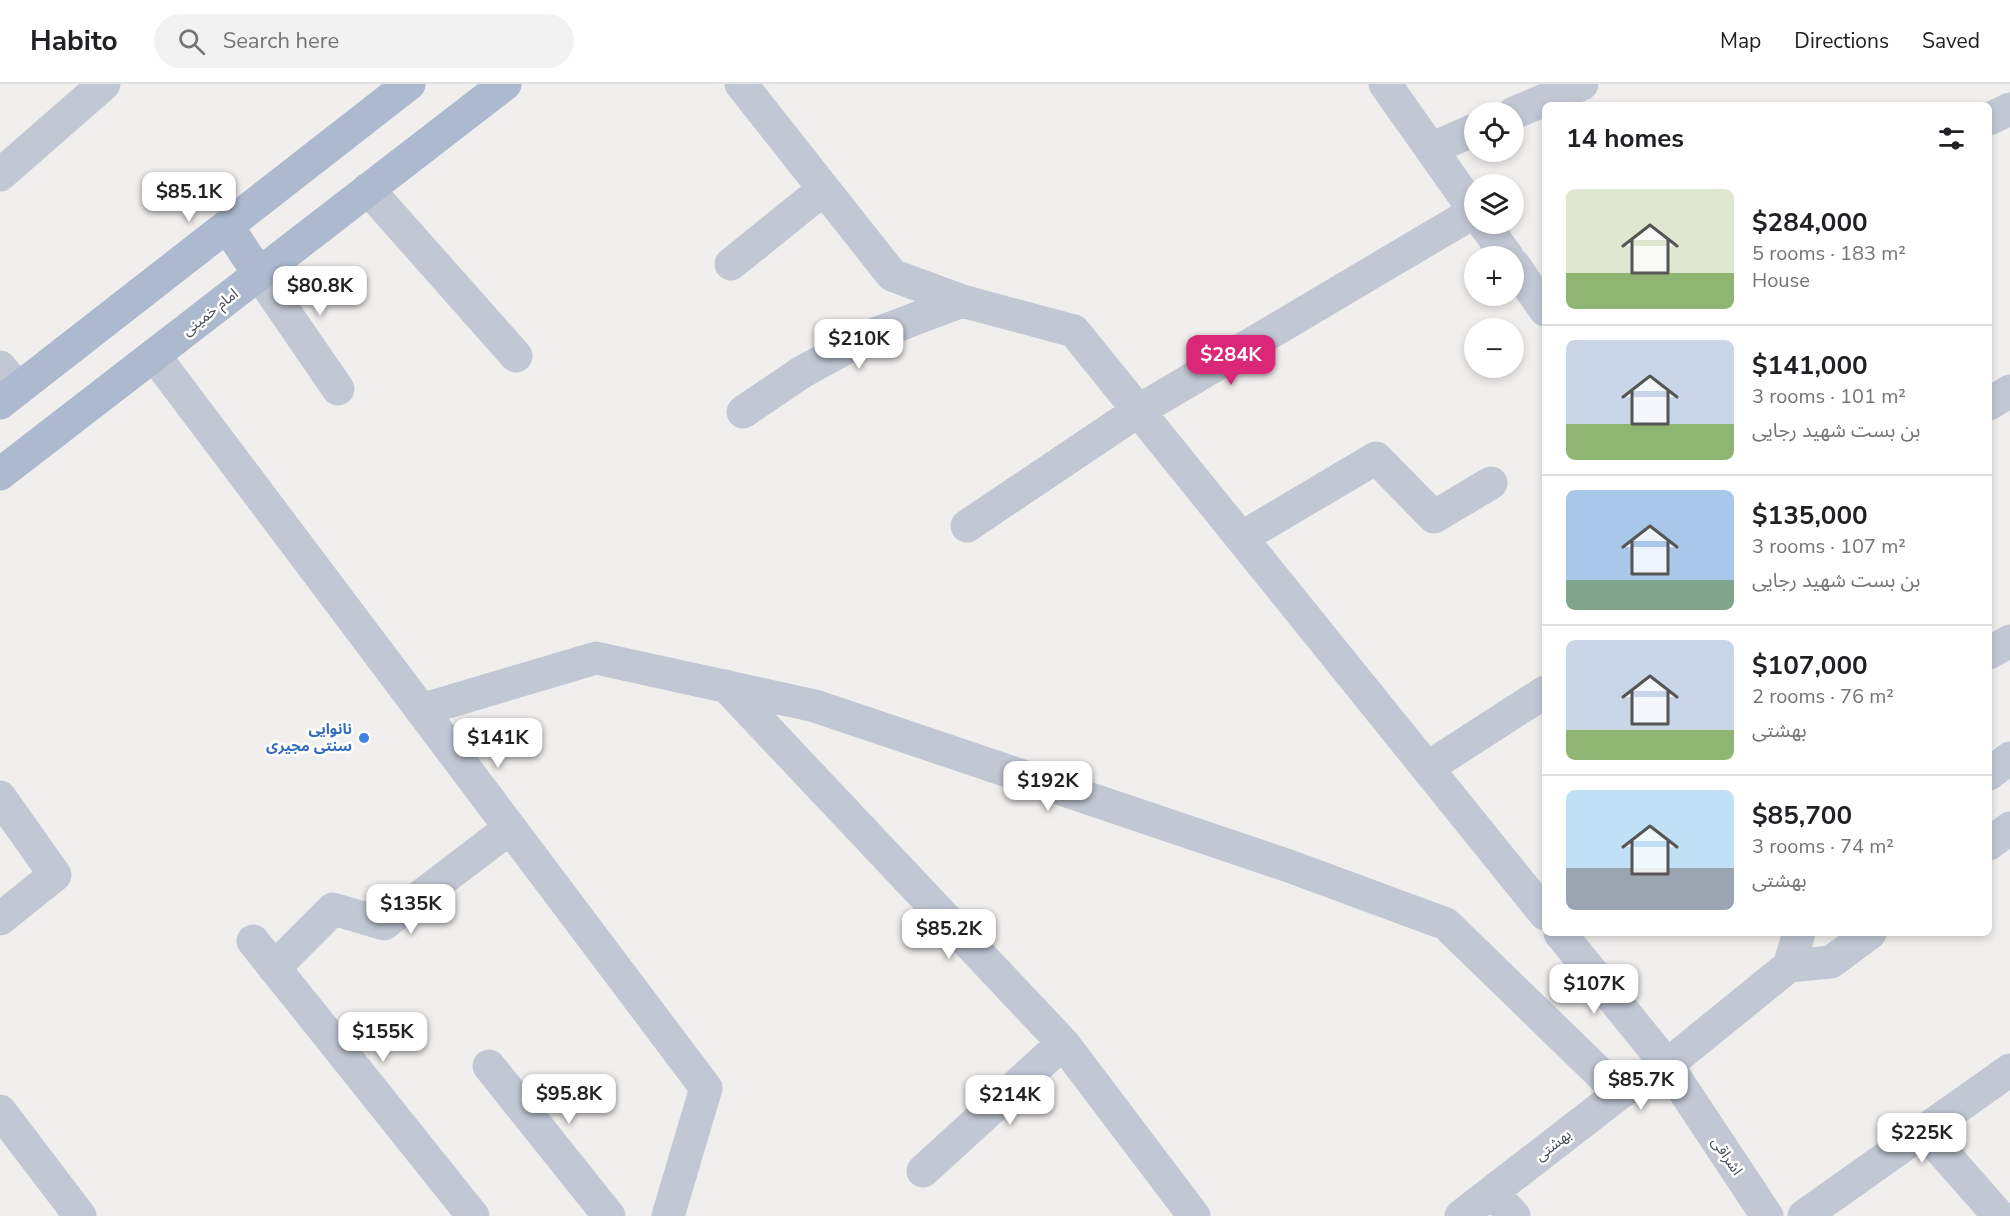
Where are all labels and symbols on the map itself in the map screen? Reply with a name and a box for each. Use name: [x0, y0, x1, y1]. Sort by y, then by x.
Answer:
pin: $85.1K: [140, 172, 238, 223]
pin: $80.8K: [271, 266, 369, 317]
street label: امام خمینی: [178, 284, 243, 341]
pin: $210K: [817, 319, 901, 370]
pin: $284K: [1189, 335, 1273, 386]
pin: $141K: [456, 718, 540, 769]
place label: نانوایی سنتی مجیری: [266, 719, 352, 756]
marker: نانوایی سنتی مجیری: [357, 731, 371, 745]
pin: $192K: [1006, 761, 1090, 812]
pin: $135K: [369, 884, 453, 935]
pin: $85.2K: [900, 909, 998, 960]
pin: $107K: [1552, 964, 1636, 1015]
pin: $155K: [341, 1012, 425, 1063]
pin: $85.7K: [1592, 1060, 1690, 1111]
pin: $95.8K: [520, 1074, 618, 1125]
pin: $214K: [968, 1075, 1052, 1126]
pin: $225K: [1880, 1113, 1964, 1164]
street label: بهشتی: [1531, 1124, 1575, 1166]
street label: اشراقی: [1707, 1133, 1747, 1179]

